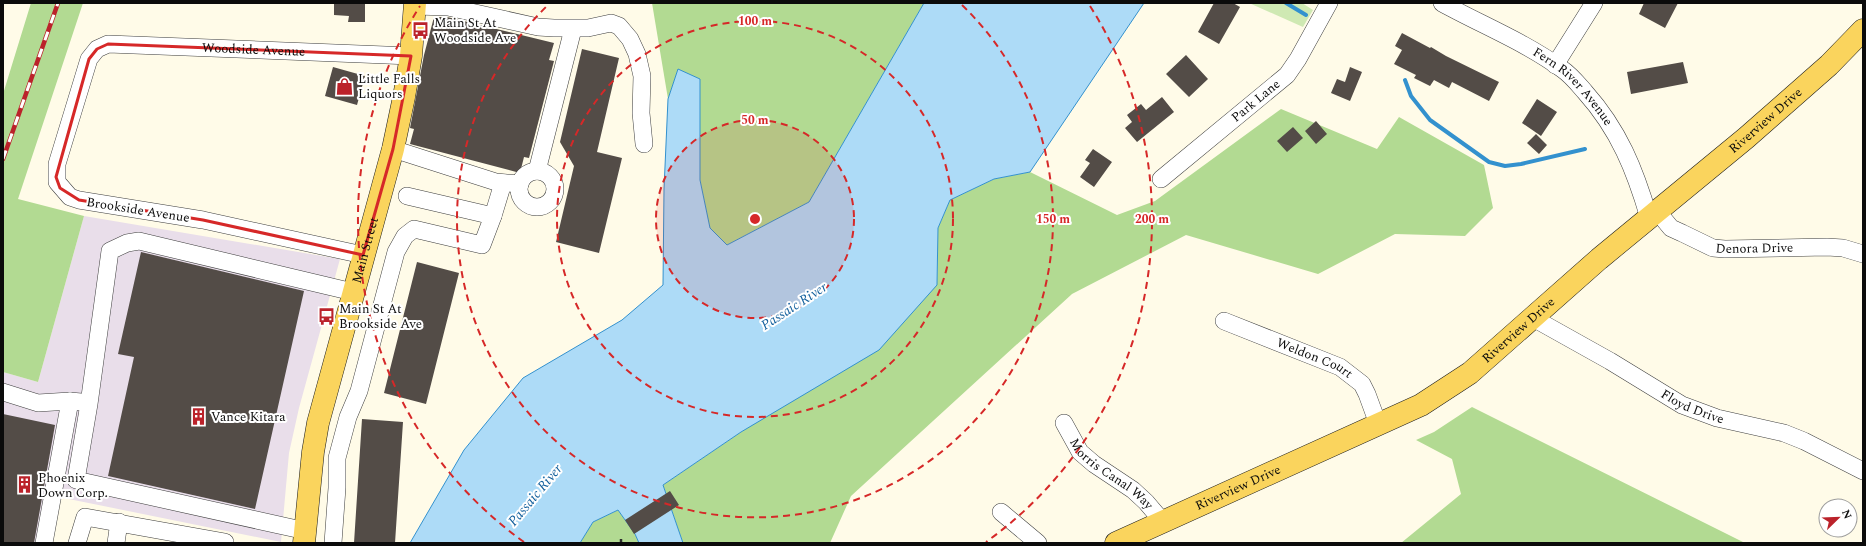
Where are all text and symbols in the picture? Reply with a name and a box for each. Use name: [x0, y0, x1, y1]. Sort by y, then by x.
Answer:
text: 100 m: [738, 12, 772, 31]
place label: Main St At Woodside Ave: [434, 13, 516, 48]
bus stop icon: Main St At Woodside Ave: [411, 20, 431, 40]
street label: Woodside Avenue: [201, 38, 306, 62]
street label: Fern River Avenue: [1529, 42, 1618, 130]
place label: Little Falls Liquors: [358, 69, 420, 104]
street label: Park Lane: [1227, 74, 1285, 127]
shop icon: Little Falls Liquors: [335, 76, 355, 96]
street label: Riverview Drive: [1724, 83, 1807, 158]
text: 50 m: [741, 111, 769, 130]
street label: Brookside Avenue: [85, 192, 191, 228]
text: 150 m: [1036, 210, 1070, 229]
text: 200 m: [1135, 210, 1169, 229]
centre of rings: [748, 212, 762, 226]
street label: Main Street: [347, 214, 384, 286]
street label: Denora Drive: [1715, 238, 1793, 259]
water label: Passaic River: [757, 277, 831, 335]
street label: Riverview Drive: [1477, 292, 1560, 368]
place label: Main St At Brookside Ave: [339, 299, 422, 334]
bus stop icon: Main St At Brookside Ave: [316, 306, 336, 326]
street label: Weldon Court: [1274, 333, 1357, 384]
street label: Floyd Drive: [1657, 384, 1726, 429]
building icon: Vance Kitara: [188, 407, 208, 427]
place label: Vance Kitara: [211, 407, 286, 427]
street label: Morris Canal Way: [1064, 435, 1159, 514]
water label: Passaic River: [503, 459, 567, 531]
street label: Riverview Drive: [1192, 460, 1284, 516]
place label: Phoenix Down Corp.: [38, 468, 108, 503]
building icon: Phoenix Down Corp.: [15, 475, 35, 495]
north arrow: [1818, 498, 1858, 538]
text: N: [1837, 507, 1856, 522]

